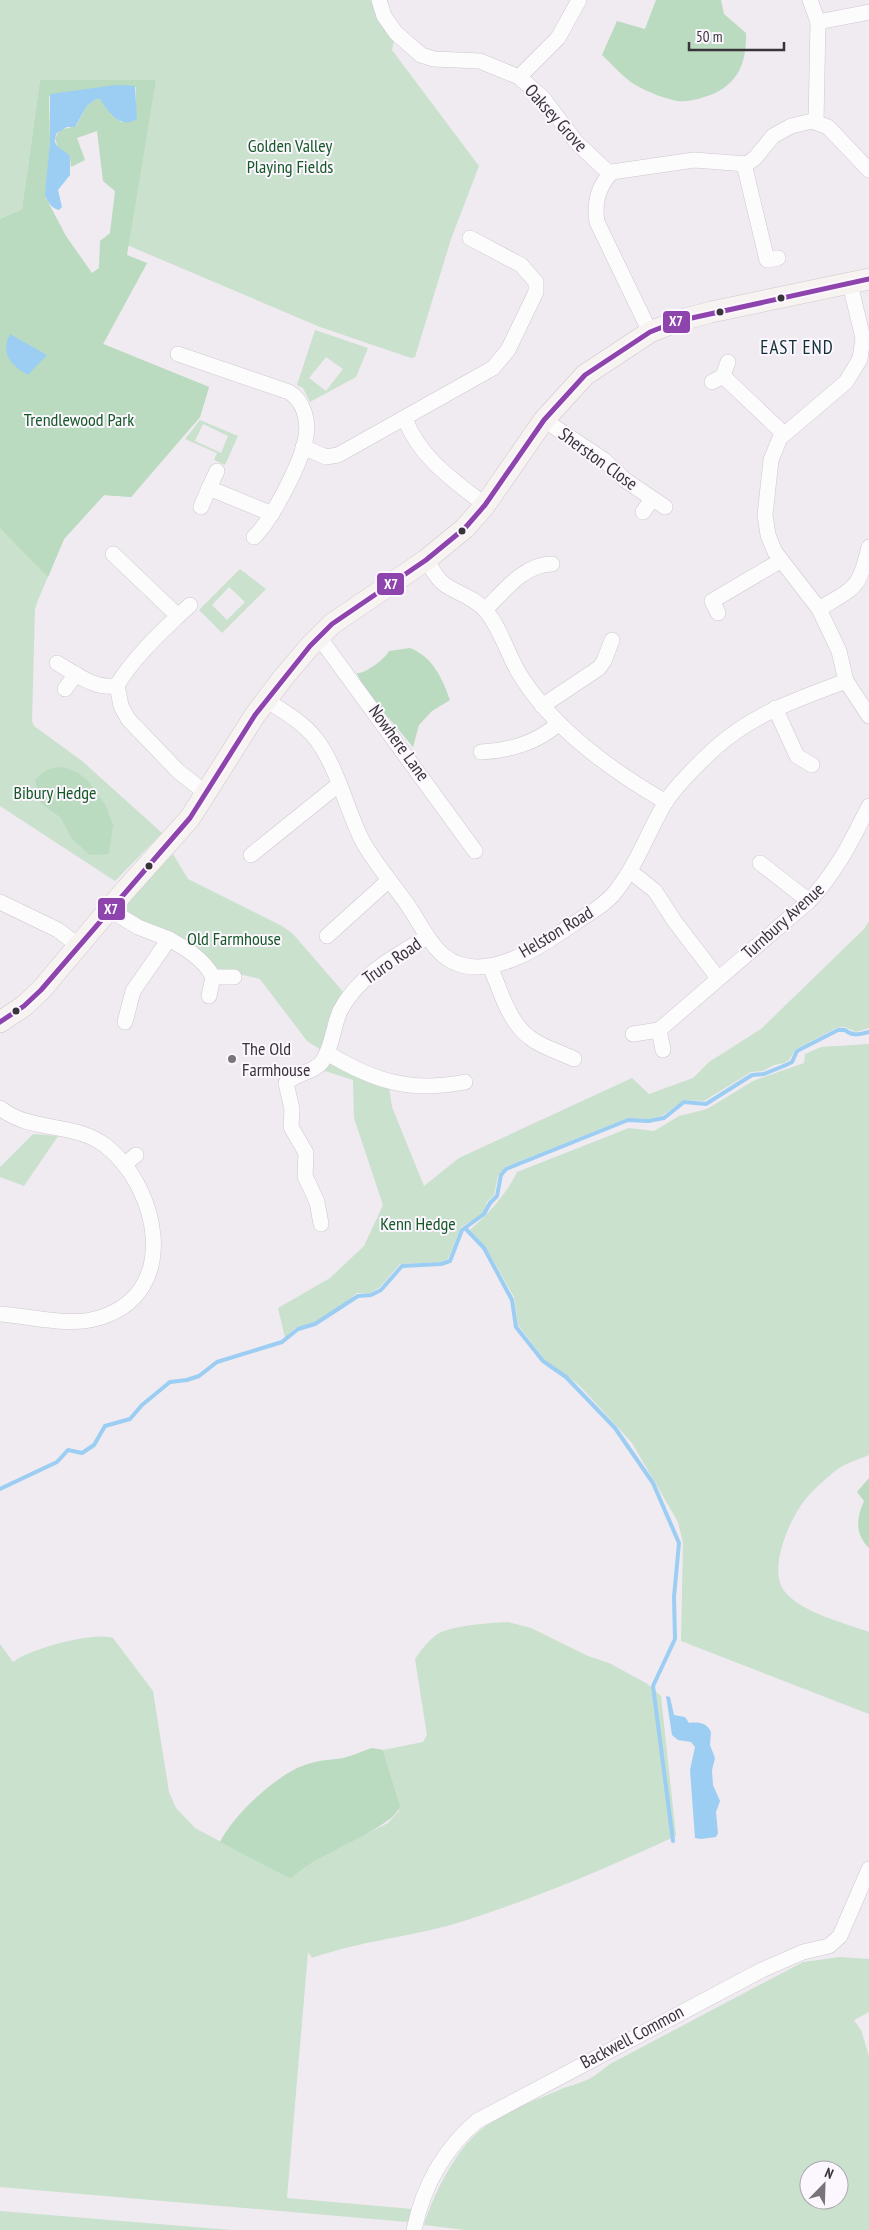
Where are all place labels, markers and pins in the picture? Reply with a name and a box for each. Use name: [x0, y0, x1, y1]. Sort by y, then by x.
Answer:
unlabelled marker: [776, 293, 786, 303]
unlabelled marker: [715, 307, 725, 317]
unlabelled marker: [457, 526, 467, 536]
unlabelled marker: [144, 861, 154, 871]
unlabelled marker: [11, 1006, 21, 1016]
place label: The Old Farmhouse: [242, 1037, 310, 1081]
marker: The Old Farmhouse: [226, 1053, 238, 1065]

